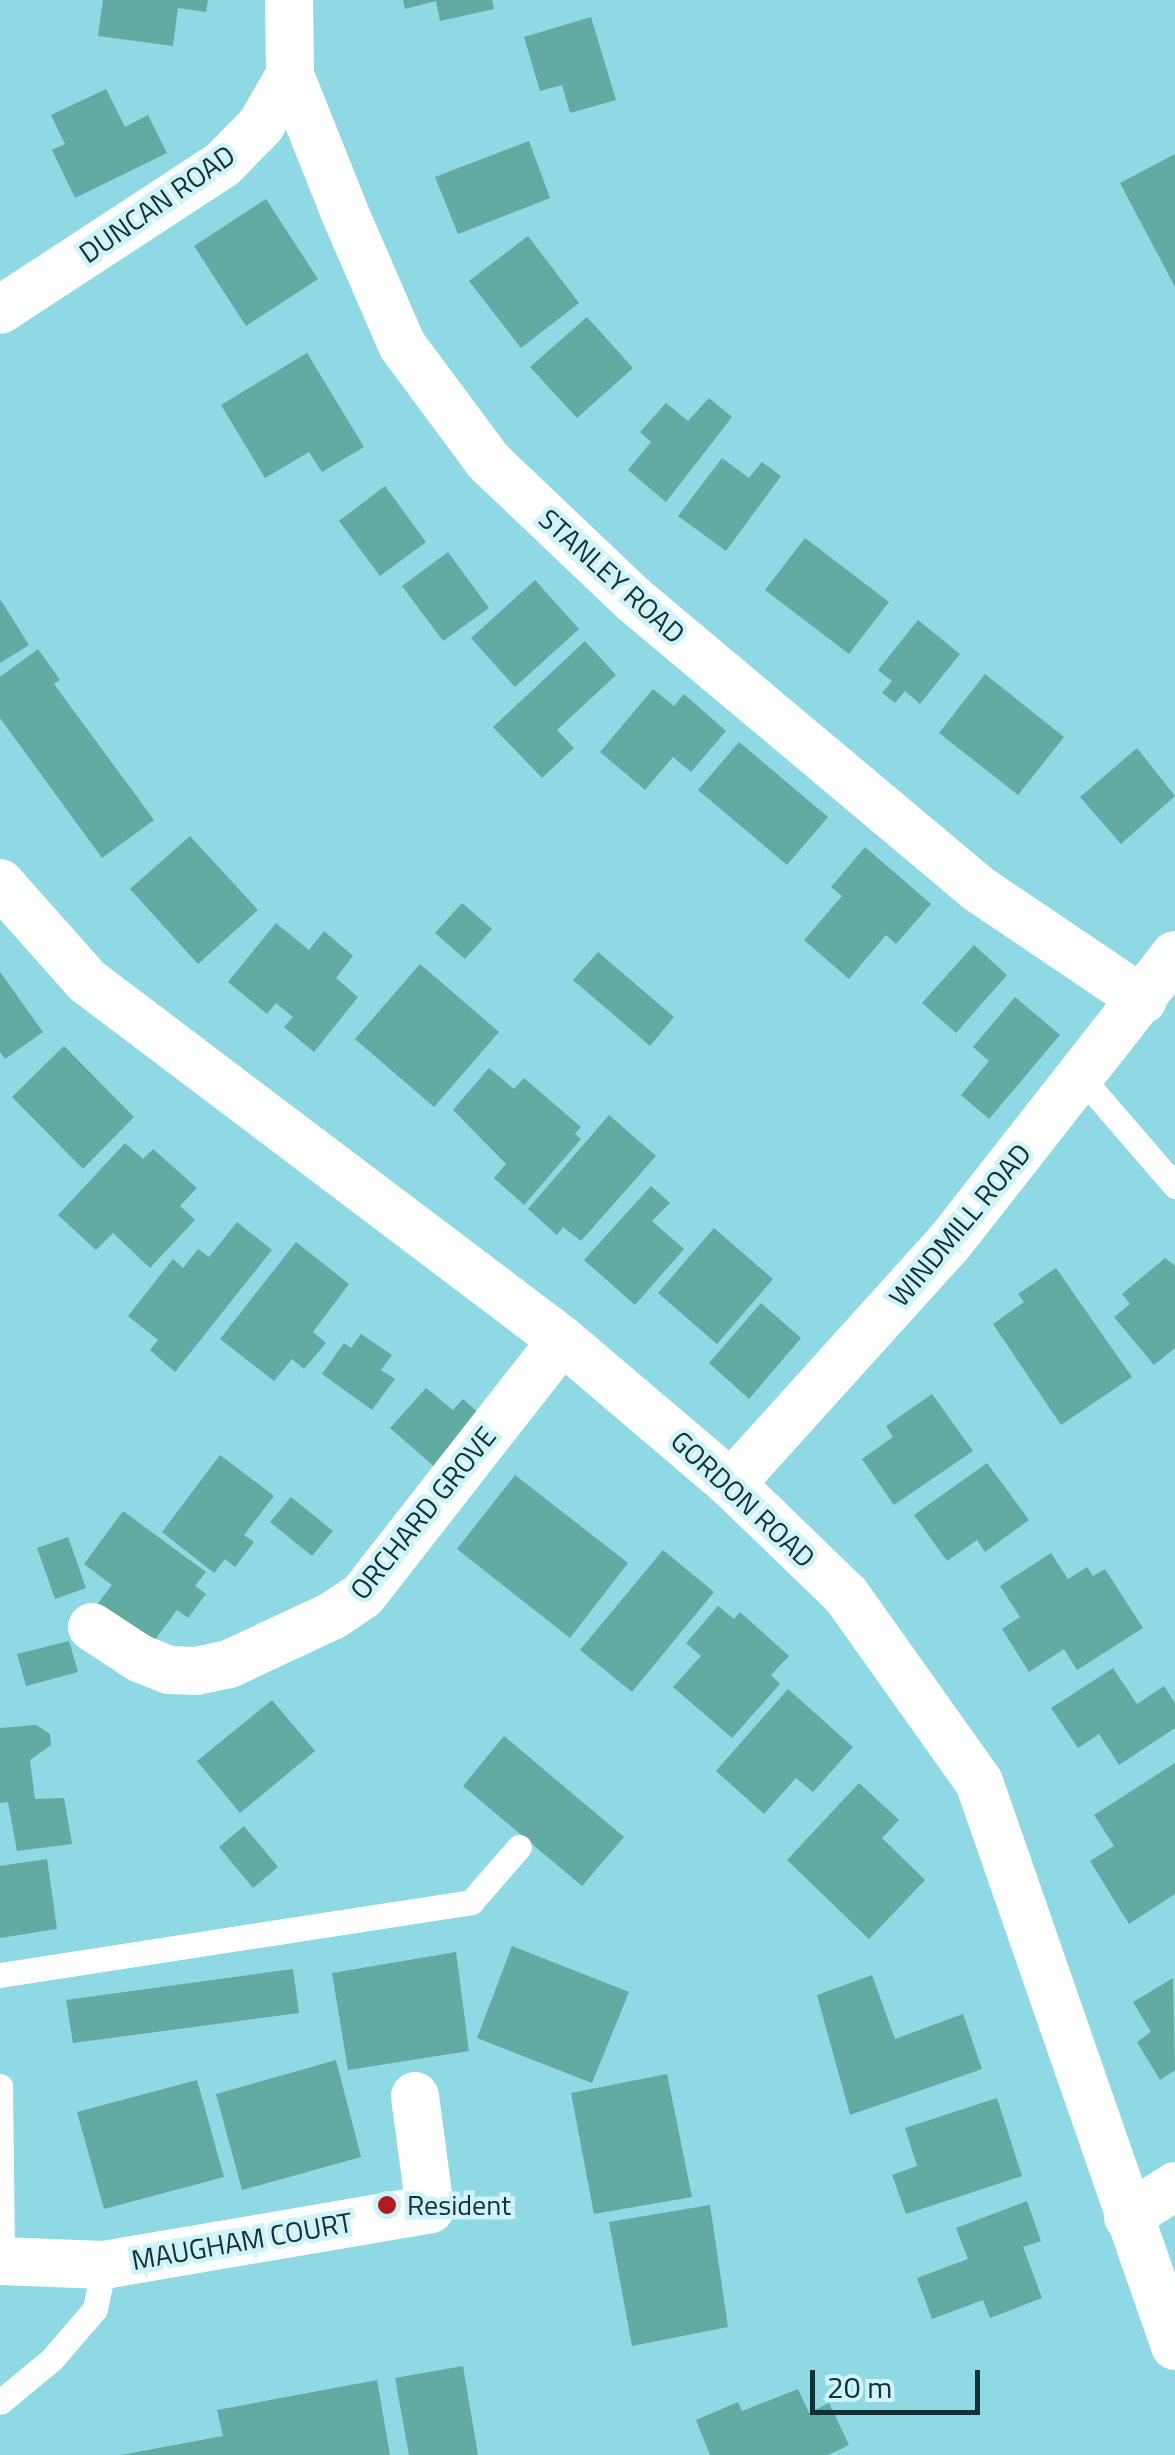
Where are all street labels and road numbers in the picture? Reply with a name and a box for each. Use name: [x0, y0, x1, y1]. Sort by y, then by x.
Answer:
street label: DUNCAN ROAD: [73, 138, 241, 270]
street label: STANLEY ROAD: [532, 502, 692, 650]
street label: WINDMILL ROAD: [882, 1137, 1038, 1313]
street label: ORCHARD GROVE: [343, 1420, 503, 1606]
street label: GORDON ROAD: [664, 1424, 822, 1574]
street label: MAUGHAM COURT: [129, 2205, 355, 2277]

